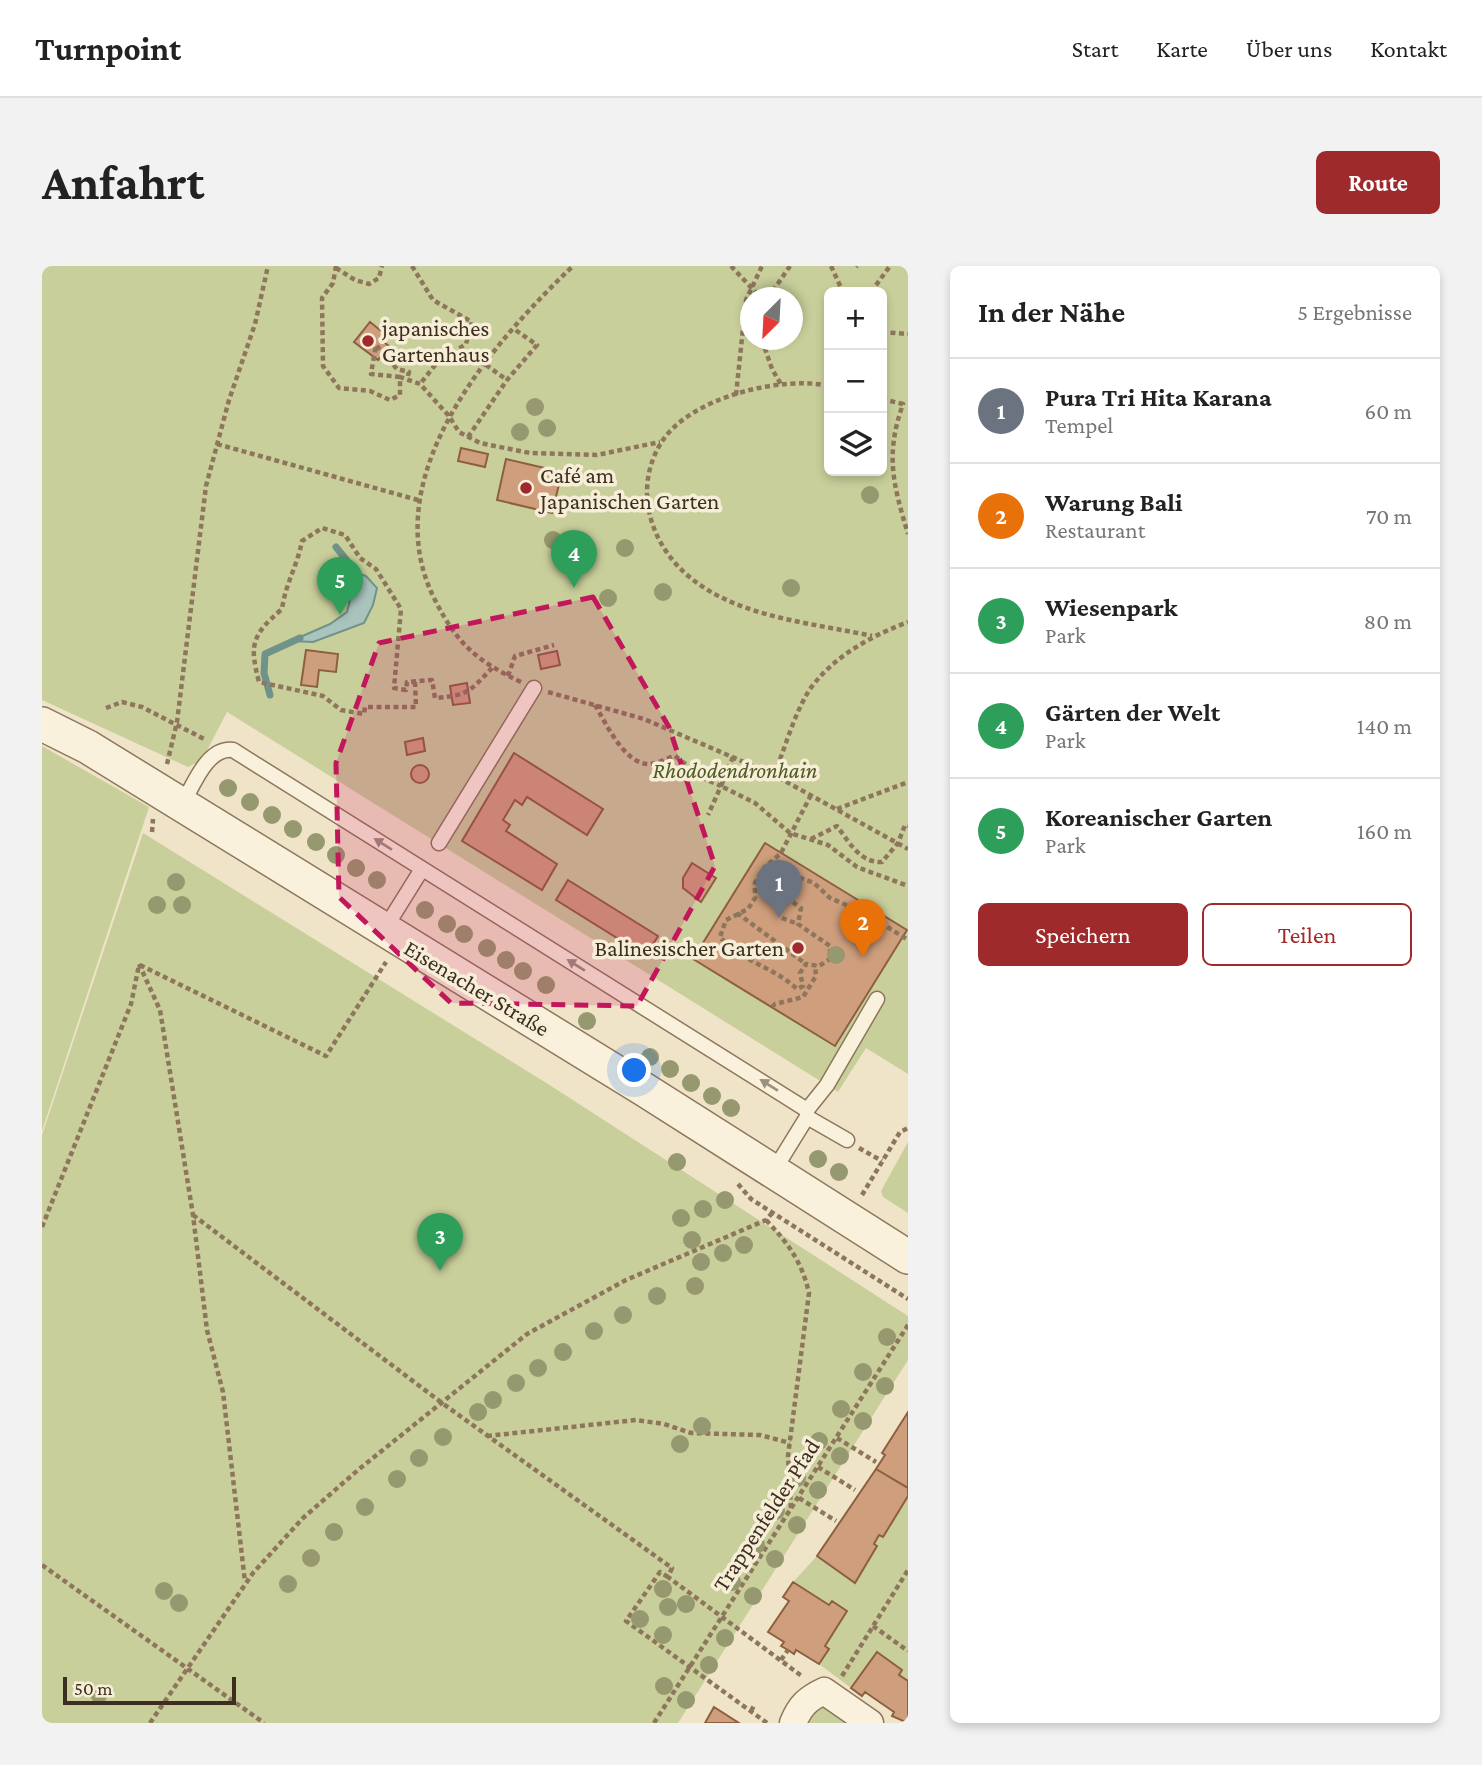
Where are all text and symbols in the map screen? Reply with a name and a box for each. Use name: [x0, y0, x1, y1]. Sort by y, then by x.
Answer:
text: Turnpoint: [35, 30, 181, 67]
text: Start: [1072, 35, 1118, 62]
text: Karte: [1156, 35, 1208, 62]
text: Über uns: [1246, 35, 1332, 62]
text: Kontakt: [1370, 35, 1447, 62]
button: Route: [1316, 151, 1440, 214]
text: Anfahrt: [42, 155, 204, 210]
north arrow: [740, 287, 803, 350]
map controls: [824, 287, 887, 476]
button: +: [824, 287, 887, 350]
text: In der Nähe: [978, 295, 1125, 328]
text: 5 Ergebnisse: [1297, 299, 1412, 325]
place label: japanisches Gartenhaus: [381, 315, 490, 367]
marker: japanisches Gartenhaus: [360, 333, 376, 349]
button: −: [824, 350, 887, 413]
text: Pura Tri Hita Karana: [1045, 383, 1272, 412]
text: 1: [997, 398, 1005, 424]
text: 60 m: [1365, 398, 1412, 424]
text: Tempel: [1045, 412, 1113, 438]
button: layers: [824, 413, 887, 476]
place label: Café am Japanischen Garten: [538, 462, 719, 514]
marker: Café am Japanischen Garten: [518, 480, 534, 496]
text: Warung Bali: [1045, 488, 1182, 517]
text: 2: [995, 503, 1007, 529]
text: 70 m: [1366, 503, 1412, 529]
text: Restaurant: [1045, 517, 1145, 543]
pin: 4: [551, 530, 597, 588]
pin: 5: [317, 557, 363, 615]
text: Wiesenpark: [1045, 593, 1178, 622]
text: 3: [995, 608, 1007, 634]
text: 80 m: [1364, 608, 1412, 634]
text: Park: [1045, 622, 1086, 648]
text: Gärten der Welt: [1045, 698, 1220, 727]
text: 4: [995, 713, 1007, 739]
text: 140 m: [1357, 713, 1412, 739]
text: Park: [1045, 727, 1086, 753]
park label: Rhododendronhain: [653, 757, 818, 783]
text: Koreanischer Garten: [1045, 803, 1272, 832]
text: 5: [995, 818, 1007, 844]
text: 160 m: [1357, 818, 1412, 844]
text: Park: [1045, 832, 1086, 858]
one-way arrow: [374, 838, 393, 851]
pin: 1: [756, 860, 802, 918]
pin: 2: [840, 899, 886, 957]
button: Speichern: [978, 903, 1188, 966]
button: Teilen: [1202, 903, 1412, 966]
street label: Eisenacher Straße: [400, 934, 554, 1042]
place label: Balinesischer Garten: [594, 935, 784, 961]
marker: Balinesischer Garten: [790, 940, 806, 956]
one-way arrow: [567, 958, 586, 971]
your location: [617, 1053, 651, 1087]
one-way arrow: [760, 1079, 779, 1091]
pin: 3: [417, 1213, 463, 1271]
street label: Trappenfelder Pfad: [707, 1434, 825, 1596]
scale bar: [63, 1674, 236, 1706]
text: 50 m: [74, 1678, 113, 1699]

